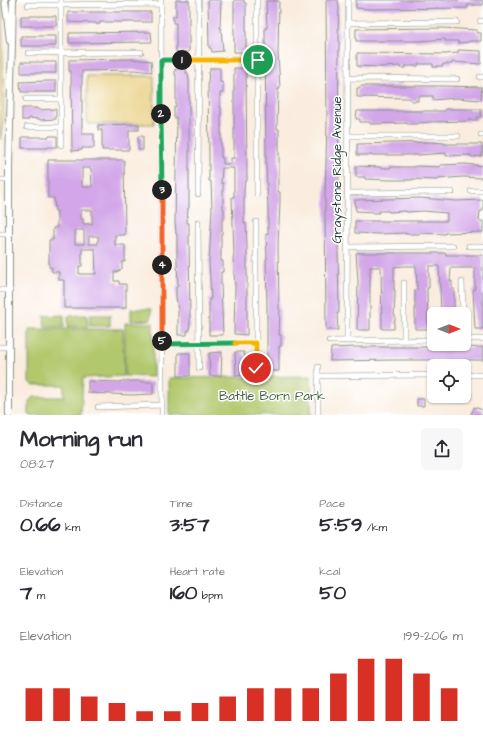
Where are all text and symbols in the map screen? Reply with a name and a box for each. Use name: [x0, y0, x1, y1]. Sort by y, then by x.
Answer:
pin: [241, 43, 275, 77]
icon: arrive: [247, 49, 269, 71]
pin: 1: [172, 50, 192, 70]
text: 1: [181, 52, 183, 67]
street label: Graystone Ridge Avenue: [328, 97, 347, 243]
pin: 2: [151, 104, 171, 124]
text: 2: [158, 106, 164, 121]
pin: 3: [152, 180, 172, 200]
text: 3: [159, 182, 165, 197]
pin: 4: [152, 255, 172, 275]
text: 4: [158, 257, 166, 272]
north arrow: [427, 307, 471, 351]
map controls: [427, 307, 471, 403]
pin: 5: [152, 331, 172, 351]
text: 5: [158, 333, 166, 348]
pin: [239, 351, 273, 385]
icon: check: [245, 357, 267, 379]
button: locate: [427, 359, 471, 403]
park label: Battle Born Park: [219, 387, 325, 405]
text: Morning run: [20, 424, 143, 455]
button: share: [421, 428, 463, 470]
text: 08:27: [20, 455, 54, 473]
text: Distance: [20, 496, 63, 511]
text: Time: [170, 496, 193, 511]
text: Pace: [319, 496, 345, 511]
text: 0.66: [20, 511, 61, 539]
text: 3:57: [170, 511, 210, 539]
text: 5:59: [319, 511, 362, 539]
text: km: [61, 520, 80, 535]
text: /km: [362, 520, 387, 535]
text: Elevation: [20, 564, 63, 579]
text: Heart rate: [170, 564, 225, 579]
text: kcal: [319, 564, 340, 579]
text: 7: [20, 579, 32, 607]
text: 160: [170, 579, 197, 607]
text: 50: [319, 579, 346, 607]
text: m: [32, 588, 45, 603]
text: bpm: [197, 588, 223, 603]
text: Elevation: [20, 627, 71, 645]
text: 199–206 m: [403, 627, 463, 645]

